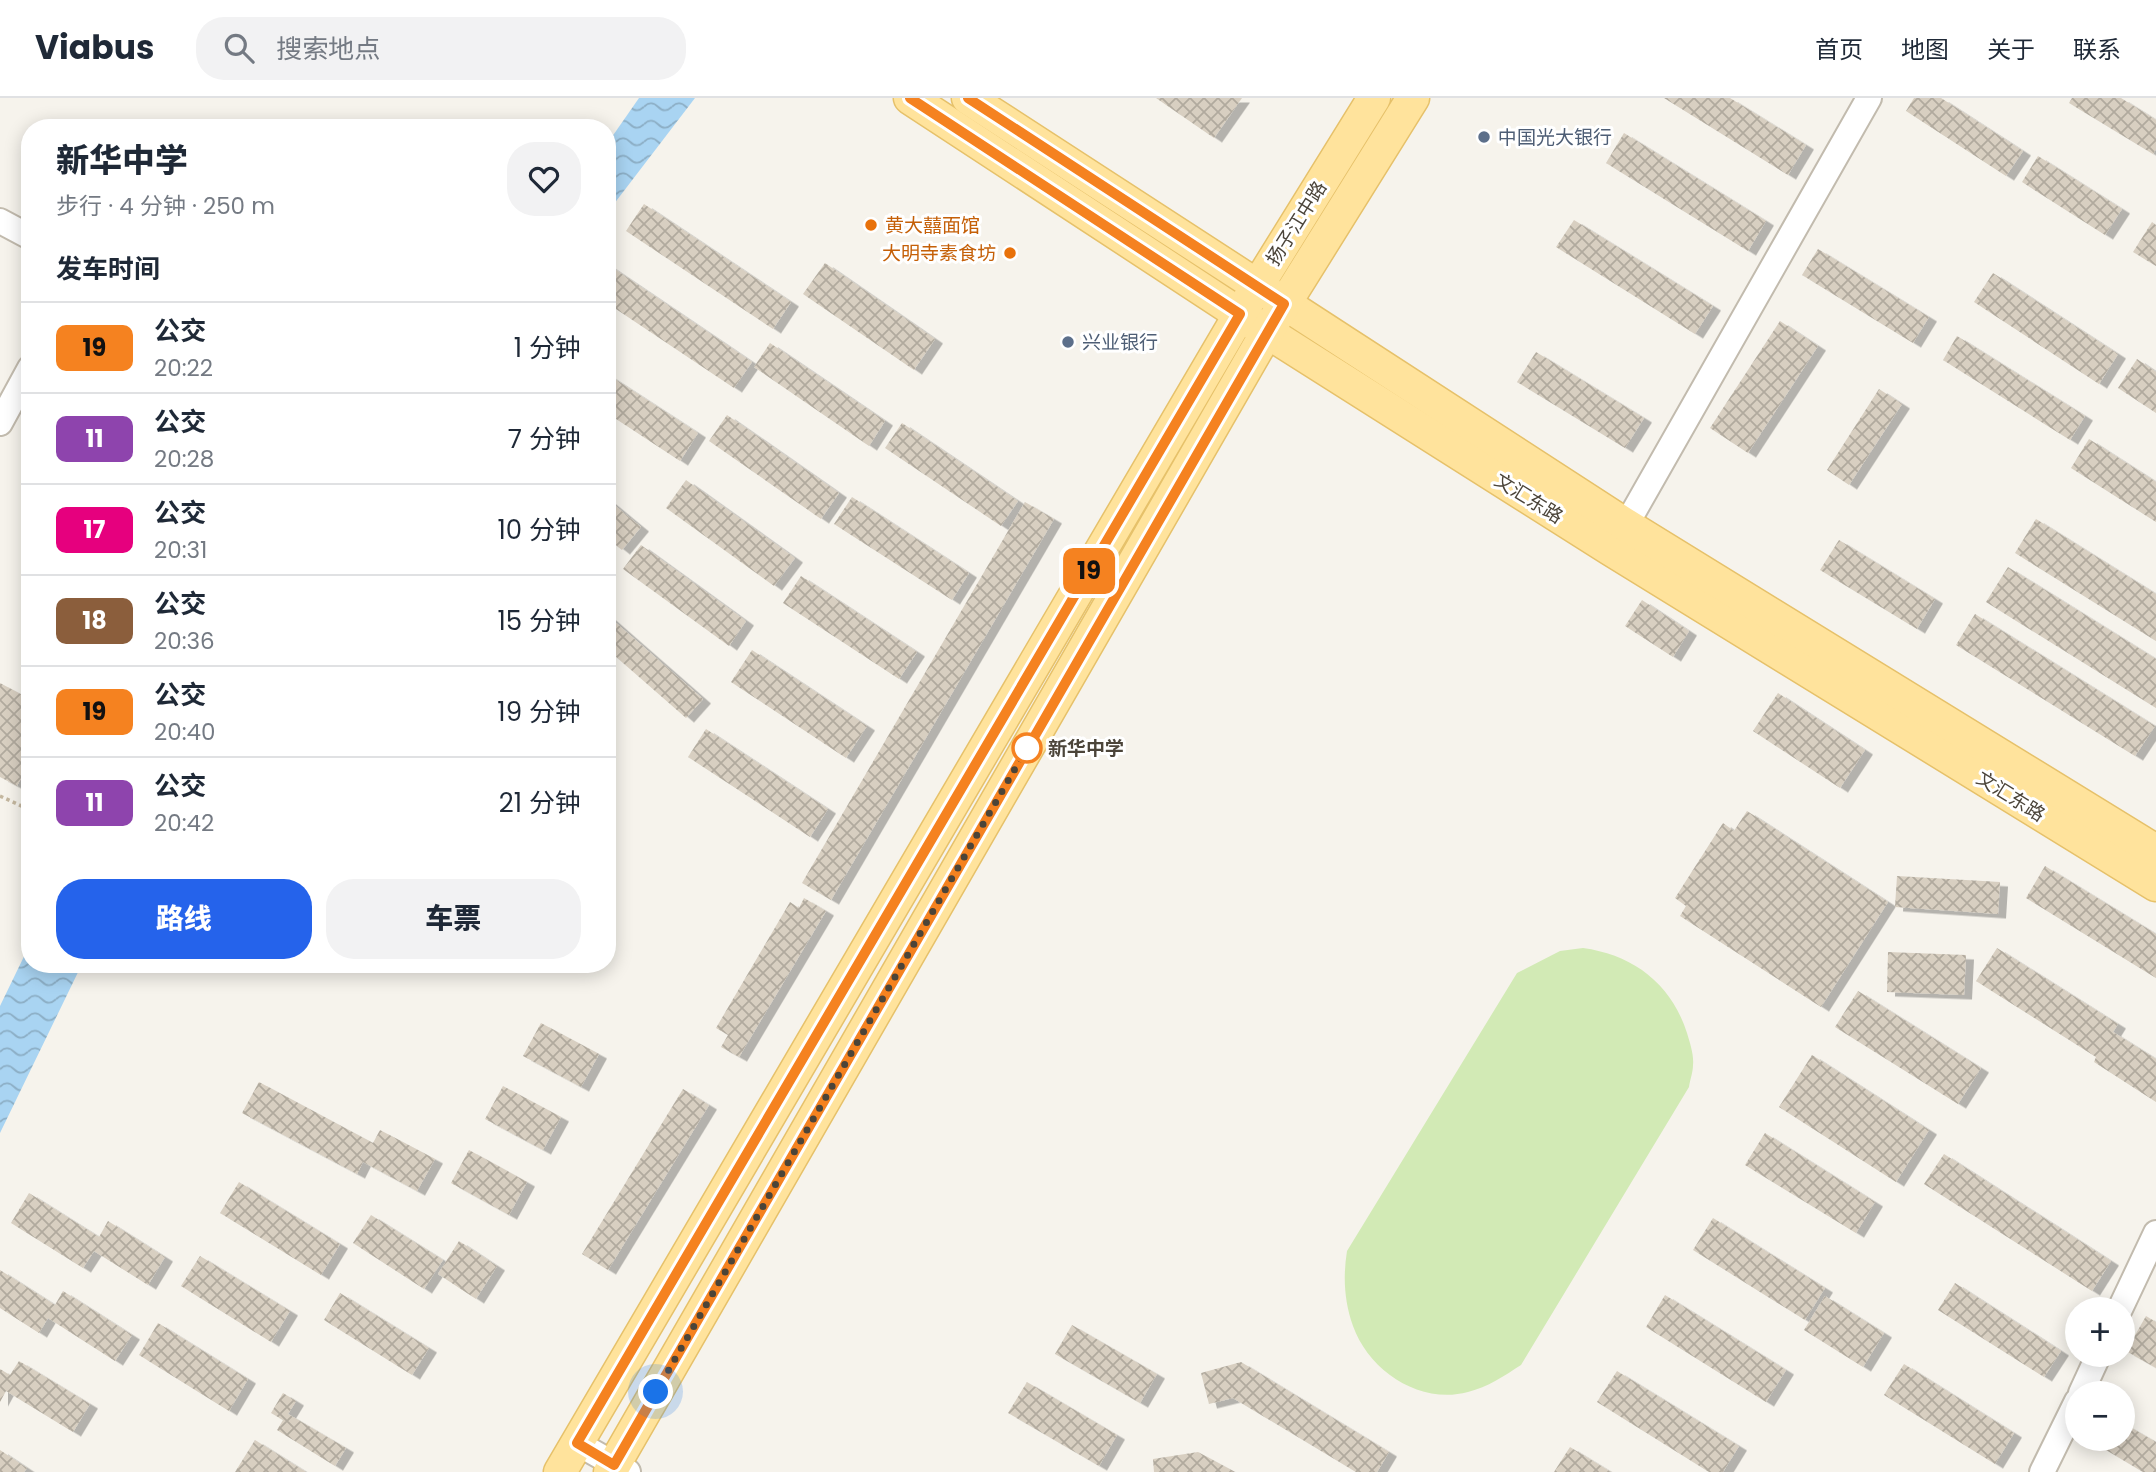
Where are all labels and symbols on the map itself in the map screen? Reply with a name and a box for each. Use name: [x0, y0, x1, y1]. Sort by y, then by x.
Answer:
place label: 中国光大银行: [1498, 124, 1612, 151]
marker: 中国光大银行: [1476, 129, 1492, 145]
street label: 扬子江中路: [1260, 176, 1333, 271]
place label: 黄大囍面馆: [885, 212, 980, 239]
marker: 黄大囍面馆: [863, 217, 879, 233]
place label: 大明寺素食坊: [882, 240, 996, 267]
marker: 大明寺素食坊: [1002, 245, 1018, 261]
place label: 兴业银行: [1082, 329, 1158, 356]
marker: 兴业银行: [1060, 334, 1076, 350]
street label: 文汇东路: [1489, 467, 1568, 530]
line badge: 19: [1058, 548, 1120, 594]
marker: 新华中学: [1012, 733, 1042, 763]
place label: 新华中学: [1048, 735, 1124, 762]
street label: 文汇东路: [1971, 765, 2050, 828]
your location: [638, 1374, 673, 1409]

